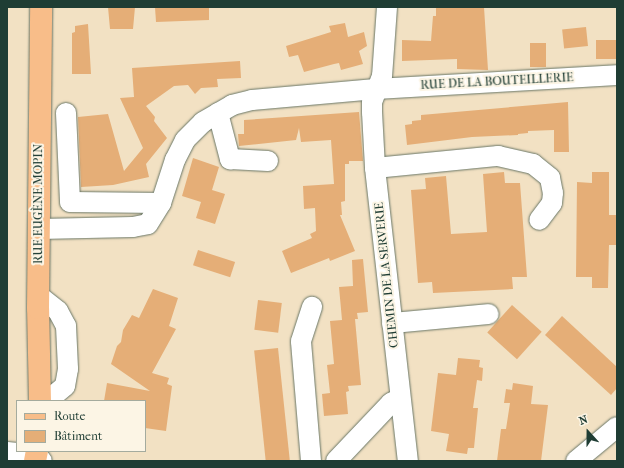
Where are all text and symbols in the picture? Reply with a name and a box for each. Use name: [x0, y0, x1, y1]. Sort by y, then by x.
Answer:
street label: RUE DE LA BOUTEILLERIE: [420, 71, 574, 93]
street label: RUE EUGÈNE MOPIN: [32, 144, 46, 264]
street label: CHEMIN DE LA SERVERIE: [372, 201, 402, 349]
legend: [16, 400, 146, 452]
text: Route: [54, 409, 86, 423]
north arrow: [568, 412, 608, 452]
text: N: [577, 413, 590, 428]
text: Bâtiment: [54, 429, 102, 443]

